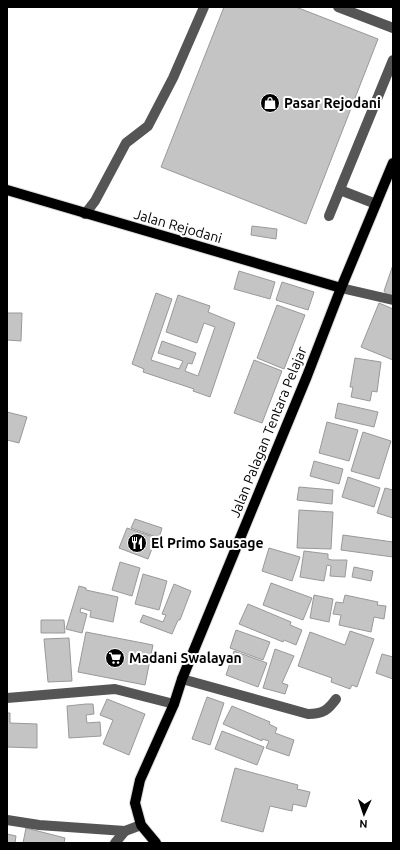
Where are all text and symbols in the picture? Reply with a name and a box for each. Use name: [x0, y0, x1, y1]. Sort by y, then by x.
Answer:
shop icon: Pasar Rejodani: [259, 92, 281, 114]
place label: Pasar Rejodani: [284, 95, 381, 111]
street label: Jalan Rejodani: [132, 206, 224, 246]
street label: Jalan Palagan Tentara Pelajar: [226, 344, 310, 520]
restaurant icon: El Primo Sausage: [126, 532, 148, 554]
place label: El Primo Sausage: [151, 535, 264, 551]
supermarket icon: Madani Swalayan: [104, 647, 126, 669]
place label: Madani Swalayan: [129, 650, 242, 666]
north arrow: [344, 794, 384, 834]
text: N: [359, 818, 368, 830]

